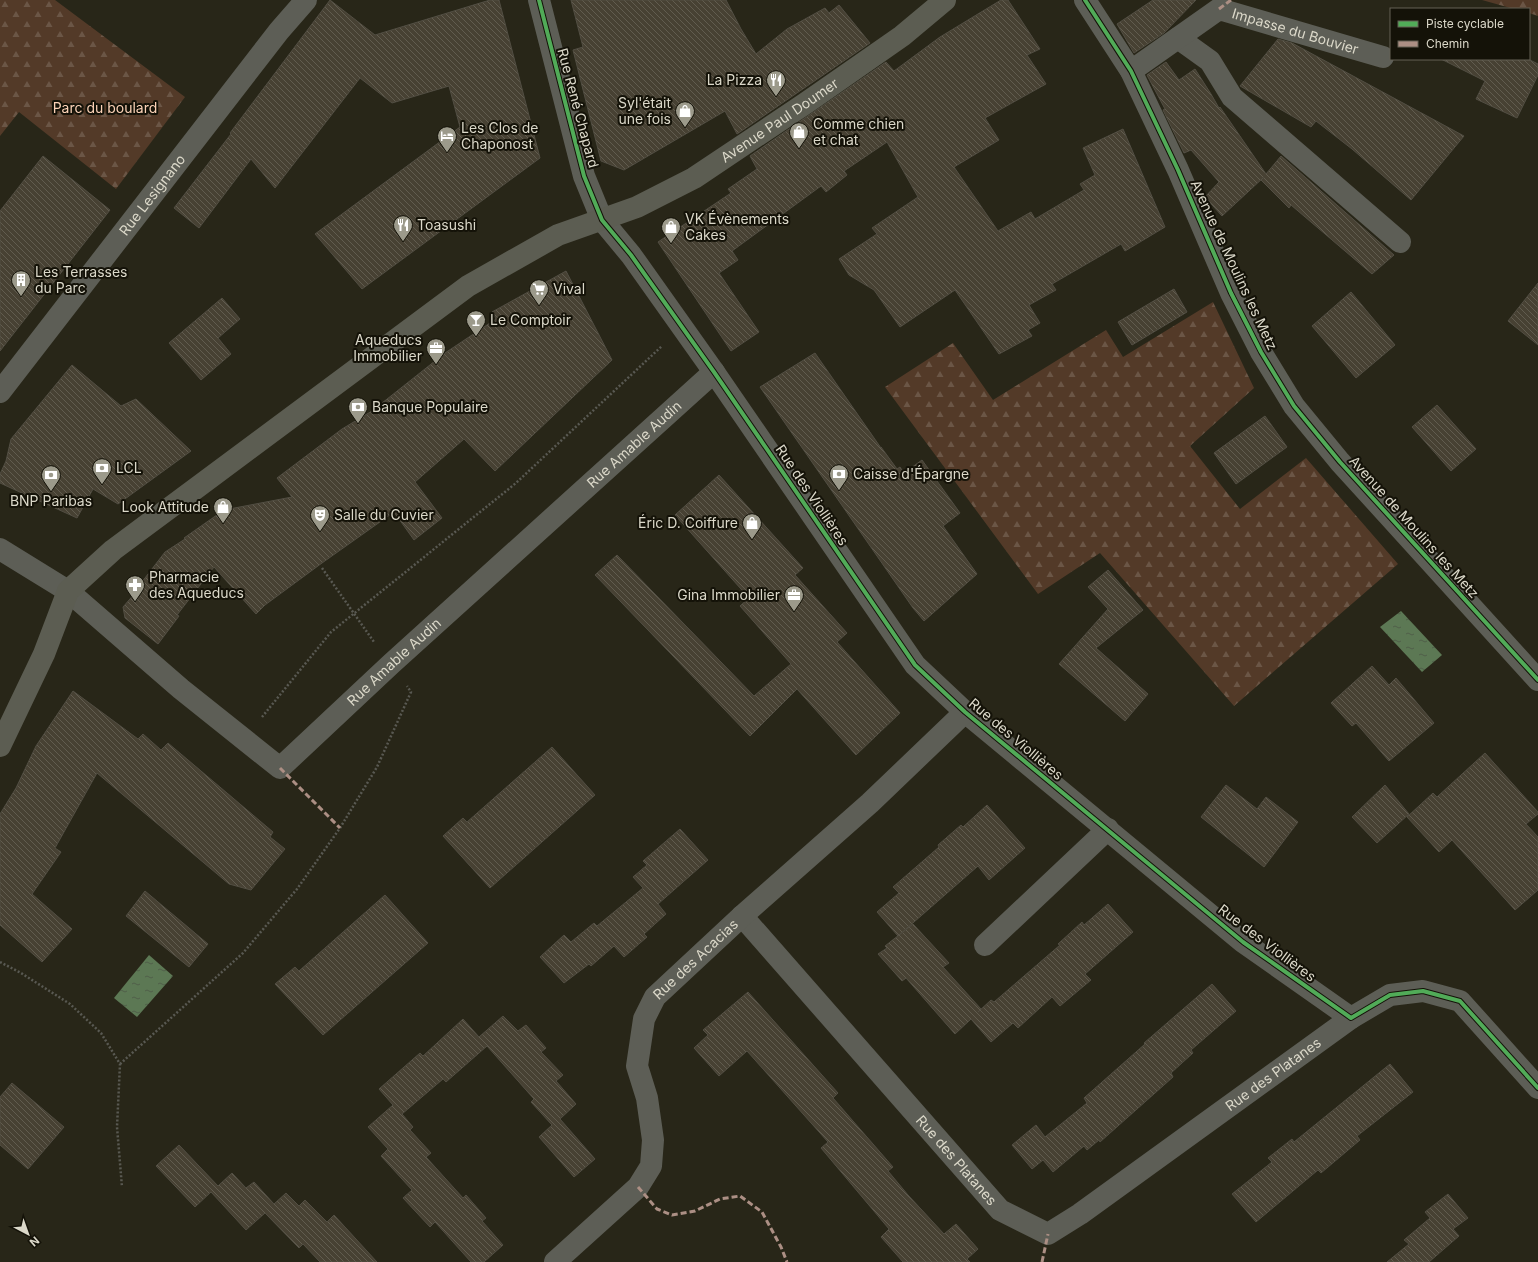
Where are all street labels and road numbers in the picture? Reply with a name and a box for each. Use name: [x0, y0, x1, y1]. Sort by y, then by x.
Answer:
street label: Impasse du Bouvier: [1230, 4, 1360, 57]
street label: Rue René Chapard: [554, 46, 603, 170]
street label: Avenue Paul Doumer: [717, 74, 841, 166]
street label: Rue Lesignano: [115, 151, 188, 239]
street label: Avenue de Moulins les Metz: [1188, 177, 1281, 352]
street label: Rue Amable Audin: [583, 397, 685, 491]
street label: Rue des Viollières: [772, 441, 852, 548]
street label: Avenue de Moulins les Metz: [1346, 452, 1483, 601]
street label: Rue Amable Audin: [343, 614, 444, 709]
street label: Rue des Viollières: [966, 694, 1067, 783]
street label: Rue des Viollières: [1215, 900, 1319, 985]
street label: Rue des Acacias: [649, 915, 741, 1003]
street label: Rue des Platanes: [1222, 1034, 1324, 1114]
street label: Rue des Platanes: [913, 1111, 1001, 1208]

